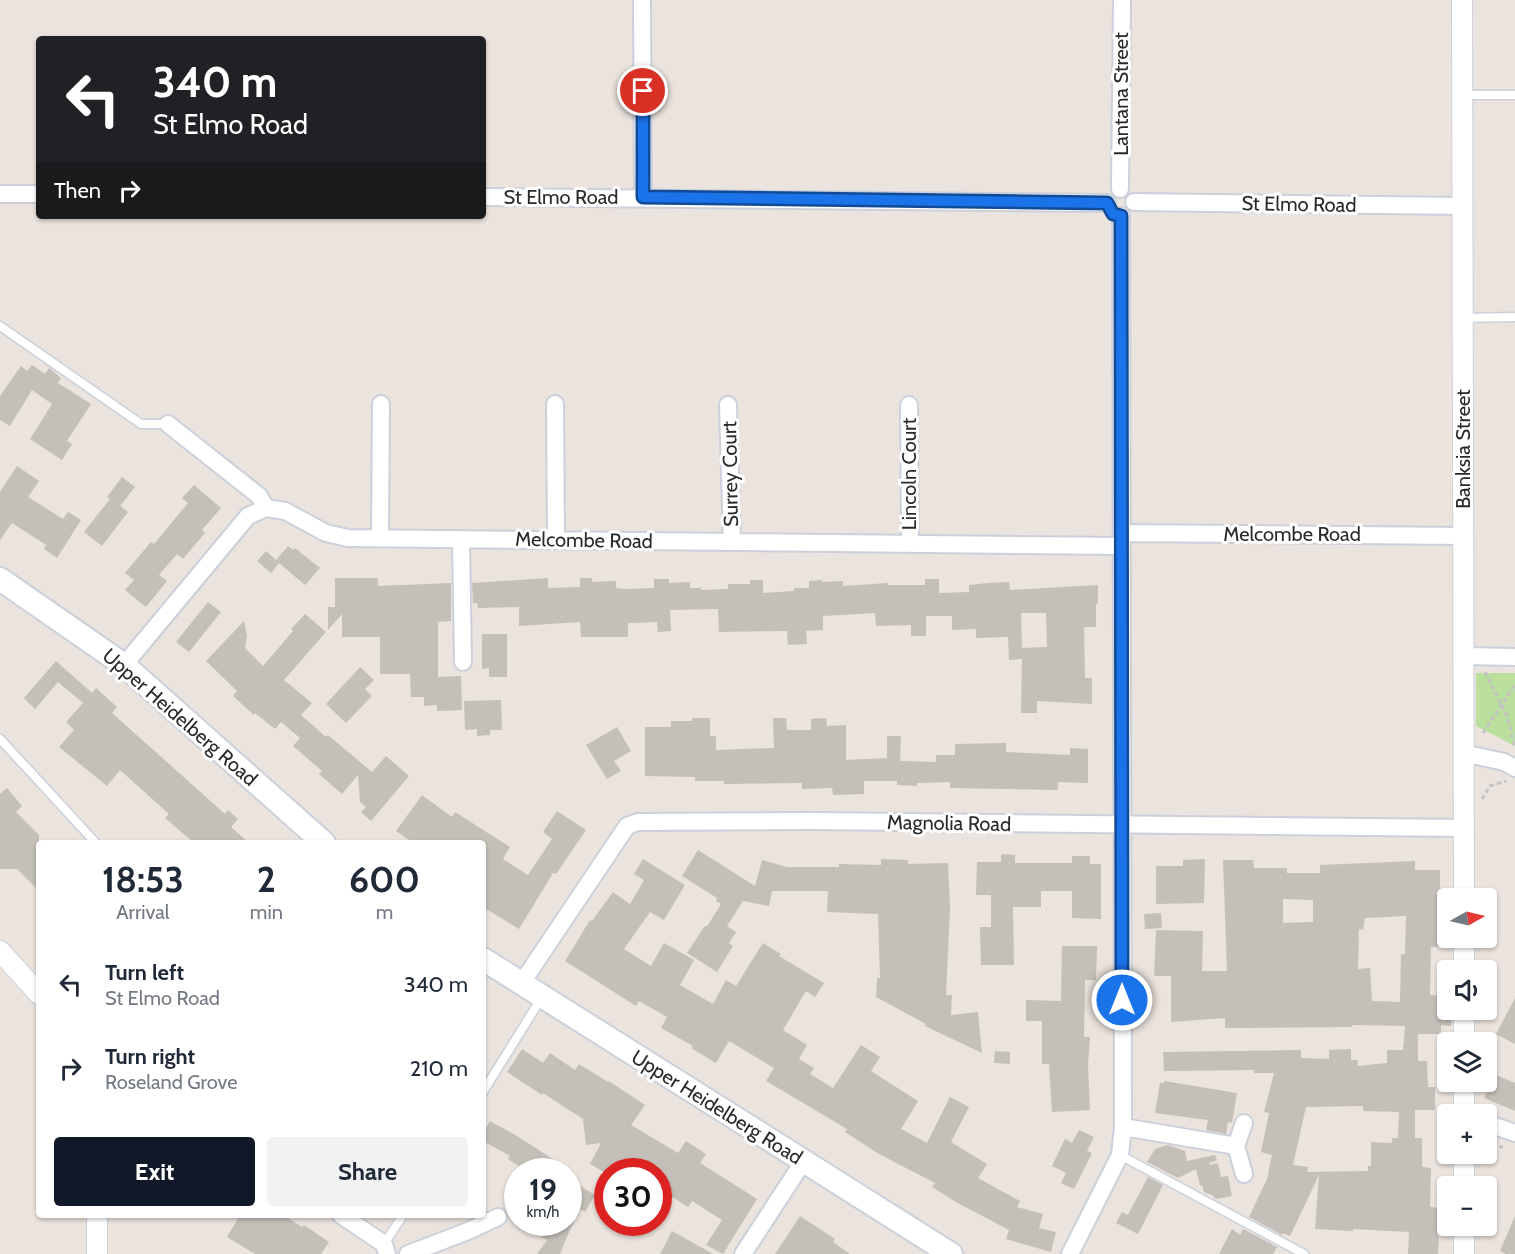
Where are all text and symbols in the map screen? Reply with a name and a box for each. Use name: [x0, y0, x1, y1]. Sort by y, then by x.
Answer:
street label: Lantana Street: [1109, 32, 1133, 156]
text: 340 m: [153, 56, 277, 108]
icon: left: [54, 60, 132, 138]
pin: [617, 65, 668, 116]
icon: arrive: [626, 74, 659, 107]
text: St Elmo Road: [153, 108, 308, 141]
icon: right: [113, 174, 146, 207]
text: Then: [54, 177, 101, 204]
street label: St Elmo Road: [504, 185, 618, 209]
street label: St Elmo Road: [1241, 191, 1357, 217]
street label: Banksia Street: [1451, 389, 1475, 509]
street label: Lincoln Court: [897, 418, 921, 530]
street label: Surrey Court: [717, 421, 743, 527]
street label: Melcombe Road: [1223, 522, 1361, 546]
street label: Melcombe Road: [515, 527, 653, 553]
street label: Upper Heidelberg Road: [98, 643, 262, 791]
street label: Magnolia Road: [887, 810, 1011, 836]
text: 18:53: [102, 857, 184, 901]
text: 2: [257, 857, 276, 901]
text: 600: [349, 857, 420, 901]
north arrow: [1437, 888, 1497, 948]
map controls: [1437, 888, 1497, 1236]
text: Arrival: [116, 900, 170, 924]
text: min: [250, 900, 283, 924]
text: m: [376, 900, 393, 924]
text: Turn left: [105, 959, 184, 986]
button: sound: [1437, 960, 1497, 1020]
icon: left: [54, 968, 87, 1001]
position arrow: [1090, 968, 1154, 1032]
text: 340 m: [404, 971, 468, 998]
text: St Elmo Road: [105, 986, 220, 1010]
button: layers: [1437, 1032, 1497, 1092]
text: Turn right: [105, 1043, 195, 1070]
street label: Upper Heidelberg Road: [627, 1045, 807, 1169]
icon: right: [54, 1052, 87, 1085]
text: 210 m: [410, 1055, 468, 1082]
text: Roseland Grove: [105, 1070, 237, 1094]
button: +: [1437, 1104, 1497, 1164]
button: Exit: [54, 1137, 255, 1206]
button: Share: [267, 1137, 468, 1206]
speed limit sign: 30: [594, 1158, 672, 1236]
text: 19: [529, 1171, 557, 1208]
button: −: [1437, 1176, 1497, 1236]
text: km/h: [527, 1203, 559, 1221]

